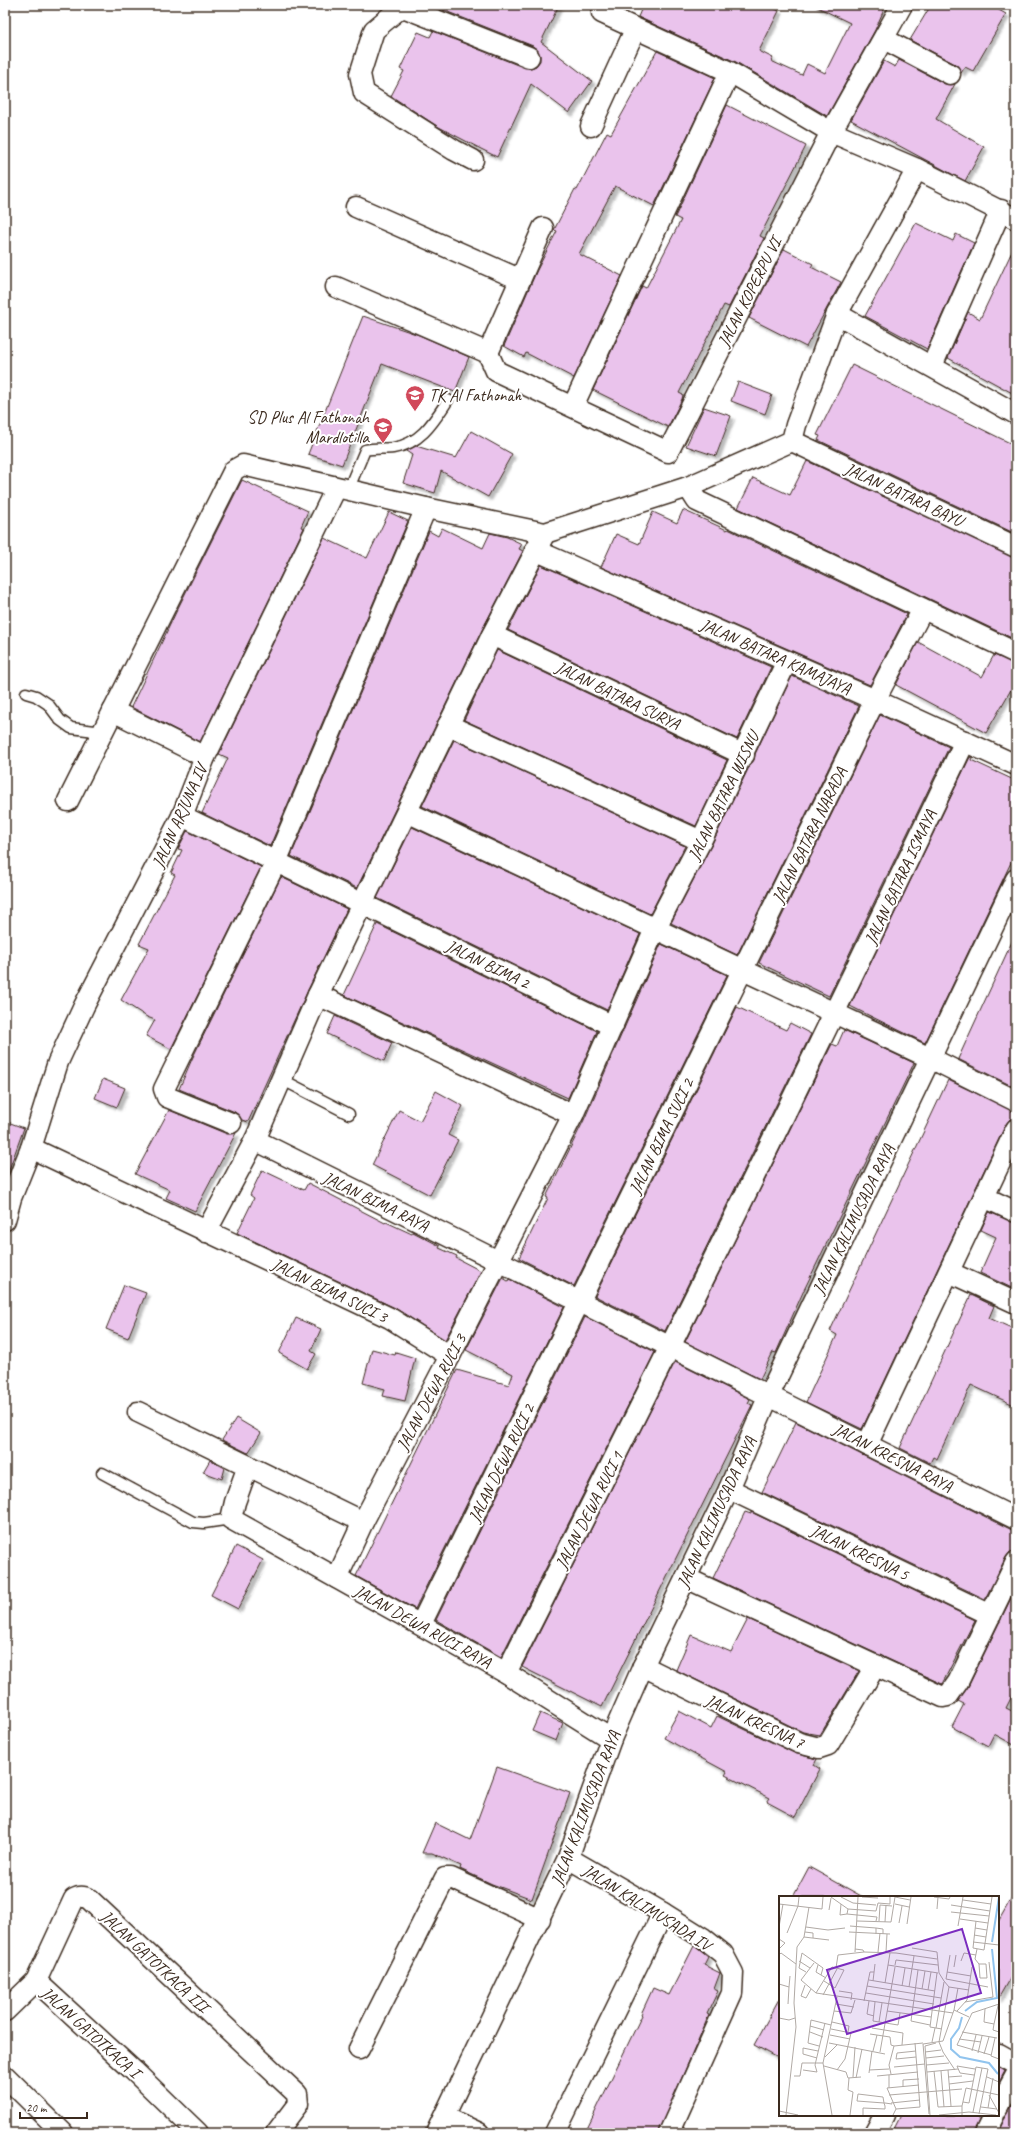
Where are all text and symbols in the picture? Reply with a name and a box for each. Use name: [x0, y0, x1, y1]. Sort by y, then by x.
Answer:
street label: JALAN KOPERPU VI: [712, 231, 787, 351]
school or university icon: TK Al Fathonah: [404, 384, 426, 412]
place label: TK Al Fathonah: [429, 385, 522, 406]
place label: SD Plus Al Fathonah Mardlotilla: [247, 407, 371, 448]
school or university icon: SD Plus Al Fathonah Mardlotilla: [372, 416, 394, 444]
street label: JALAN BATARA BAYU: [841, 458, 970, 533]
street label: JALAN BATARA KAMAJAYA: [696, 613, 855, 699]
street label: JALAN BATARA SURYA: [551, 656, 685, 735]
street label: JALAN BATARA WISNU: [683, 725, 765, 865]
street label: JALAN ARJUNA IV: [147, 758, 213, 872]
street label: JALAN BATARA NARADA: [767, 763, 852, 907]
street label: JALAN BATARA ISMAYA: [860, 806, 941, 949]
street label: JALAN BIMA 2: [442, 935, 534, 994]
street label: JALAN BIMA SUCI 2: [624, 1074, 699, 1198]
street label: JALAN KALIMUSADA RAYA: [808, 1140, 899, 1299]
street label: JALAN BIMA RAYA: [319, 1166, 433, 1236]
street label: JALAN BIMA SUCI 3: [268, 1253, 392, 1328]
street label: JALAN DEWA RUCI 3: [391, 1329, 472, 1455]
street label: JALAN DEWA RUCI 2: [463, 1400, 540, 1527]
street label: JALAN KRESNA RAYA: [829, 1418, 957, 1497]
street label: JALAN KALIMUSADA RAYA: [672, 1433, 761, 1592]
street label: JALAN DEWA RUCI 1: [550, 1447, 629, 1573]
street label: JALAN KRESNA 5: [806, 1519, 913, 1586]
street label: JALAN DEWA RUCI RAYA: [350, 1580, 495, 1673]
street label: JALAN KRESNA 7: [701, 1689, 809, 1754]
street label: JALAN KALIMUSADA RAYA: [546, 1727, 625, 1890]
street label: JALAN KALIMUSADA IV: [578, 1859, 718, 1957]
inset map: [779, 1896, 999, 2116]
street label: JALAN GATOTKACA III: [96, 1905, 215, 2019]
street label: JALAN GATOTKACA I: [36, 1982, 148, 2085]
scale bar: [20, 2094, 87, 2120]
text: 20 m: [26, 2100, 48, 2116]

